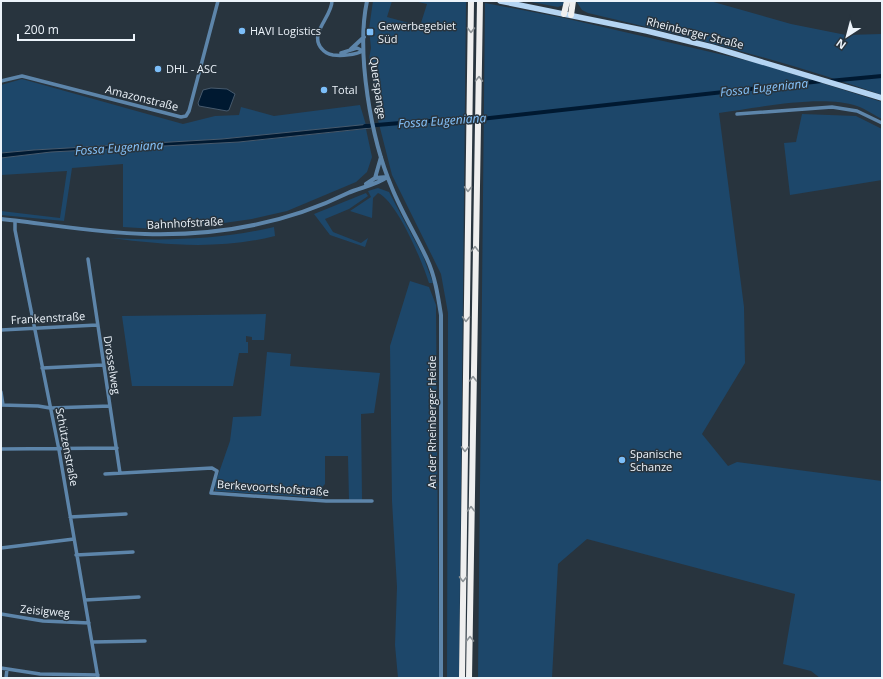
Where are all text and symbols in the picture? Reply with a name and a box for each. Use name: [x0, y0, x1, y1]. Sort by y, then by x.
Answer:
street label: Rheinberger Straße: [645, 13, 745, 52]
scale bar: [18, 16, 134, 42]
north arrow: [827, 16, 867, 56]
place label: Gewerbegebiet Süd: [378, 18, 456, 46]
text: 200 m: [24, 21, 59, 38]
place label: HAVI Logistics: [250, 23, 321, 38]
marker: HAVI Logistics: [237, 26, 247, 36]
marker: Gewerbegebiet Süd: [365, 27, 375, 37]
one-way arrow: [467, 27, 475, 33]
text: N: [833, 36, 849, 53]
street label: Querspange: [367, 56, 390, 120]
place label: DHL - ASC: [166, 61, 217, 76]
marker: DHL - ASC: [153, 64, 163, 74]
water label: Fossa Eugeniana: [719, 74, 809, 101]
one-way arrow: [475, 76, 483, 82]
street label: Amazonstraße: [104, 81, 180, 114]
place label: Total: [332, 82, 358, 97]
marker: Total: [319, 85, 329, 95]
water label: Fossa Eugeniana: [397, 109, 487, 132]
water label: Fossa Eugeniana: [74, 136, 164, 159]
one-way arrow: [464, 186, 472, 192]
street label: Bahnhofstraße: [146, 213, 224, 232]
one-way arrow: [471, 246, 479, 252]
street label: Frankenstraße: [10, 308, 86, 327]
one-way arrow: [462, 316, 471, 322]
street label: Drosselweg: [100, 335, 125, 395]
street label: An der Rheinberger Heide: [424, 356, 439, 488]
one-way arrow: [469, 376, 477, 382]
street label: Schützenstraße: [53, 406, 82, 487]
one-way arrow: [461, 446, 469, 452]
place label: Spanische Schanze: [630, 446, 682, 474]
marker: Spanische Schanze: [617, 455, 627, 465]
street label: Berkevoortshofstraße: [217, 476, 329, 499]
one-way arrow: [467, 506, 475, 512]
one-way arrow: [459, 576, 467, 582]
street label: Zeisigweg: [20, 601, 71, 620]
one-way arrow: [466, 636, 474, 642]

